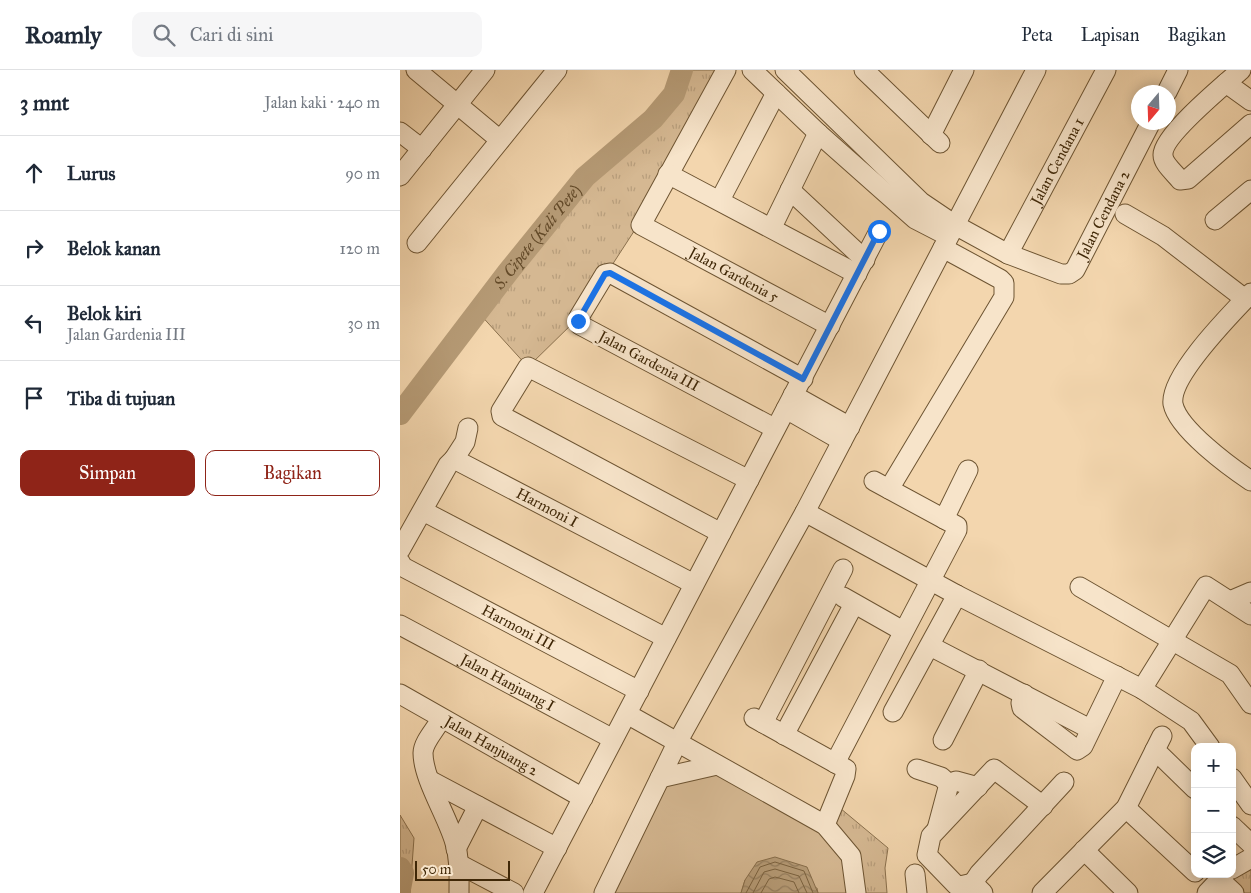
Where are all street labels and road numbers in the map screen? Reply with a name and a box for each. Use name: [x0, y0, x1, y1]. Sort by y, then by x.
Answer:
street label: Jalan Cendana 1: [1026, 115, 1088, 210]
street label: Jalan Cendana 2: [1072, 167, 1134, 264]
street label: Jalan Gardenia 5: [684, 242, 782, 306]
street label: Jalan Gardenia III: [593, 326, 702, 396]
street label: Harmoni I: [513, 484, 581, 531]
street label: Harmoni III: [479, 601, 558, 654]
street label: Jalan Hanjuang I: [455, 649, 558, 715]
street label: Jalan Hanjuang 2: [439, 711, 542, 780]

